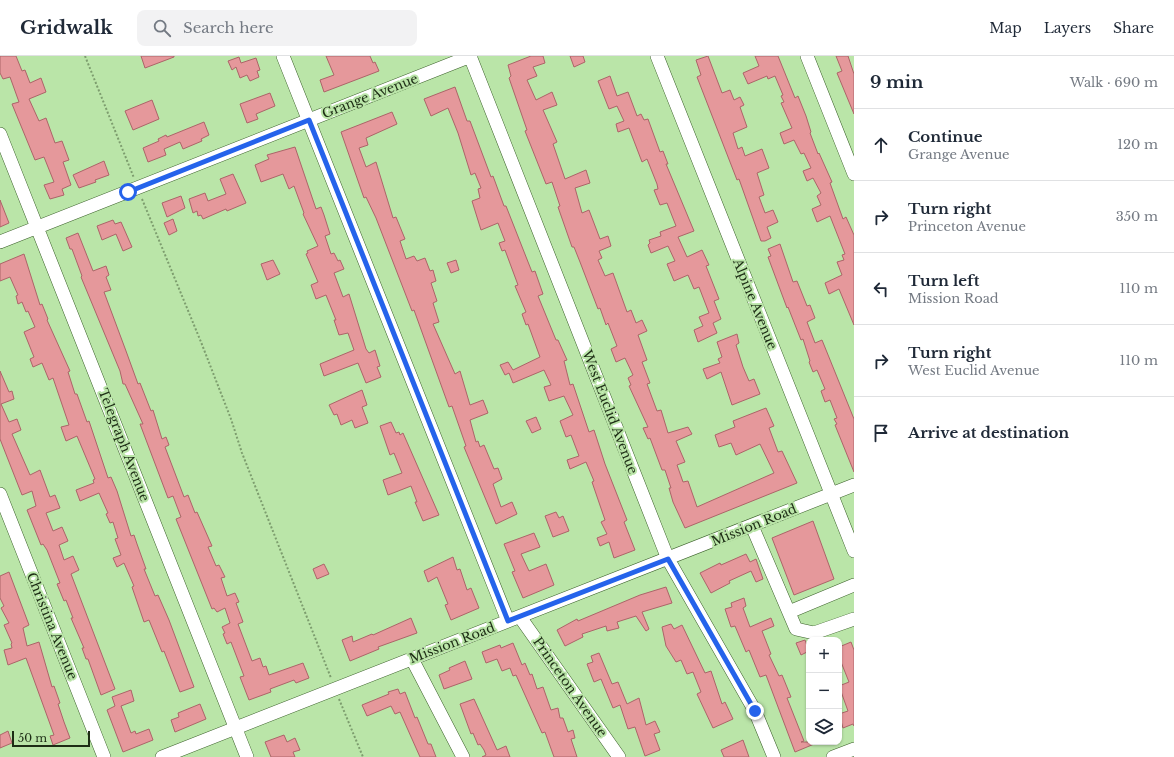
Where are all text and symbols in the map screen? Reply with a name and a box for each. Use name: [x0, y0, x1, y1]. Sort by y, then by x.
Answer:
search box: [137, 10, 417, 46]
text: Gridwalk: [20, 16, 113, 39]
icon: search: [151, 17, 173, 39]
text: Search here: [183, 18, 274, 37]
text: Map: [989, 19, 1022, 37]
text: Layers: [1044, 19, 1091, 37]
text: Share: [1113, 19, 1154, 37]
street label: Grange Avenue: [320, 70, 420, 122]
text: 9 min: [870, 72, 923, 93]
text: Walk · 690 m: [1070, 74, 1158, 91]
text: Continue: [908, 127, 983, 146]
icon: ahead: [870, 134, 892, 156]
text: 120 m: [1117, 136, 1158, 153]
text: Grange Avenue: [908, 146, 1010, 163]
route start: [119, 183, 137, 201]
text: Turn right: [908, 199, 991, 218]
icon: right: [870, 206, 892, 228]
text: 350 m: [1116, 208, 1158, 225]
text: Princeton Avenue: [908, 218, 1026, 235]
street label: Alpine Avenue: [729, 255, 781, 352]
text: Turn left: [908, 271, 979, 290]
icon: left: [870, 278, 892, 300]
text: 110 m: [1119, 280, 1158, 297]
text: Mission Road: [908, 290, 999, 307]
text: Turn right: [908, 343, 991, 362]
street label: West Euclid Avenue: [578, 347, 642, 476]
icon: right: [870, 350, 892, 372]
text: 110 m: [1119, 352, 1158, 369]
text: West Euclid Avenue: [908, 362, 1040, 379]
street label: Telegraph Avenue: [95, 386, 153, 504]
icon: arrive: [870, 422, 892, 444]
text: Arrive at destination: [908, 423, 1069, 442]
street label: Mission Road: [709, 500, 799, 550]
street label: Christina Avenue: [23, 570, 81, 682]
street label: Mission Road: [407, 619, 498, 667]
street label: Princeton Avenue: [529, 634, 611, 740]
map controls: [806, 637, 842, 745]
button: +: [806, 637, 842, 673]
button: −: [806, 673, 842, 709]
route end: [746, 702, 764, 720]
button: layers: [806, 709, 842, 745]
scale bar: [12, 729, 90, 748]
text: 50 m: [18, 731, 47, 745]

